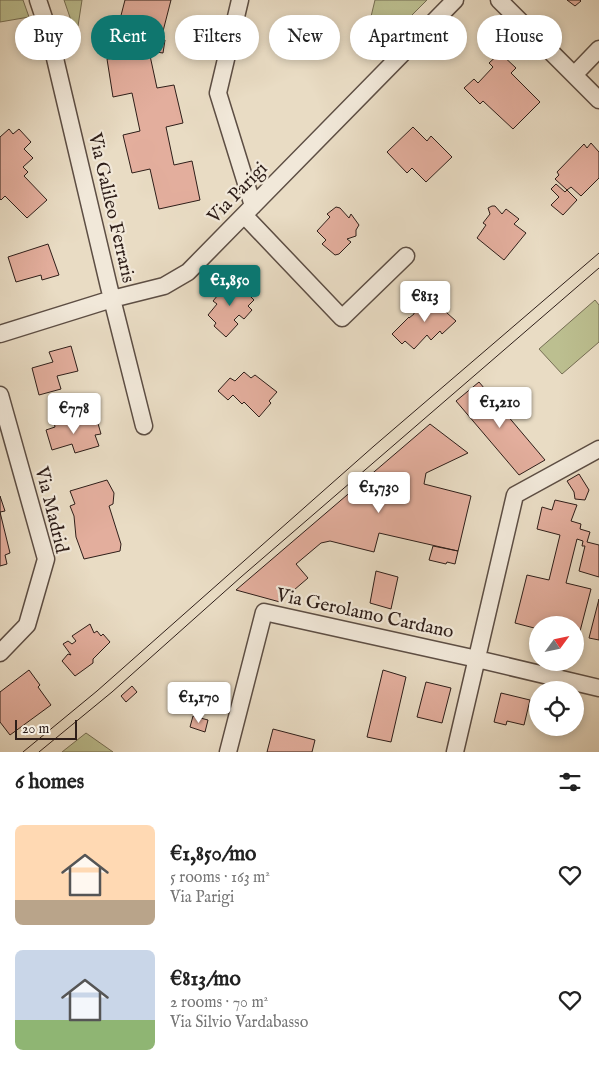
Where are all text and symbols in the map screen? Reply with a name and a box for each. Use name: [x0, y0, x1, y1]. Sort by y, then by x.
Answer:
chip: Buy: [15, 15, 81, 60]
chip: Rent: [91, 15, 165, 60]
chip: Filters: [175, 15, 259, 60]
chip: New: [269, 15, 340, 60]
chip: Apartment: [350, 15, 467, 60]
chip: House: [477, 15, 562, 60]
street label: Via Galileo Ferraris: [82, 130, 140, 285]
street label: Via Parigi: [202, 157, 273, 230]
pin: €1,850: [189, 264, 271, 307]
text: €1,850: [210, 271, 250, 291]
pin: €813: [395, 280, 455, 323]
text: €813: [411, 287, 439, 307]
pin: €1,210: [459, 386, 541, 429]
pin: €778: [44, 392, 104, 435]
text: €1,210: [480, 393, 520, 413]
text: €778: [59, 399, 89, 419]
street label: Via Madrid: [28, 463, 74, 557]
pin: €1,730: [338, 472, 420, 514]
text: €1,730: [359, 478, 399, 498]
street label: Via Gerolamo Cardano: [273, 583, 456, 645]
north arrow: [529, 616, 584, 671]
map controls: [529, 616, 584, 736]
button: locate: [529, 681, 584, 736]
pin: €1,170: [158, 682, 240, 724]
text: €1,170: [179, 688, 219, 708]
scale bar: [15, 717, 78, 740]
text: 20 m: [22, 720, 49, 738]
icon: filters: [556, 768, 584, 796]
text: 6 homes: [15, 769, 84, 796]
text: €1,850/mo: [170, 841, 256, 868]
icon: home: [55, 845, 115, 905]
icon: heart: [556, 861, 584, 889]
text: 5 rooms · 163 m²: [170, 868, 270, 888]
text: Via Parigi: [170, 888, 234, 908]
text: €813/mo: [170, 966, 241, 993]
icon: home: [55, 970, 115, 1030]
icon: heart: [556, 986, 584, 1014]
text: 2 rooms · 70 m²: [170, 993, 268, 1013]
text: Via Silvio Vardabasso: [170, 1013, 308, 1033]

